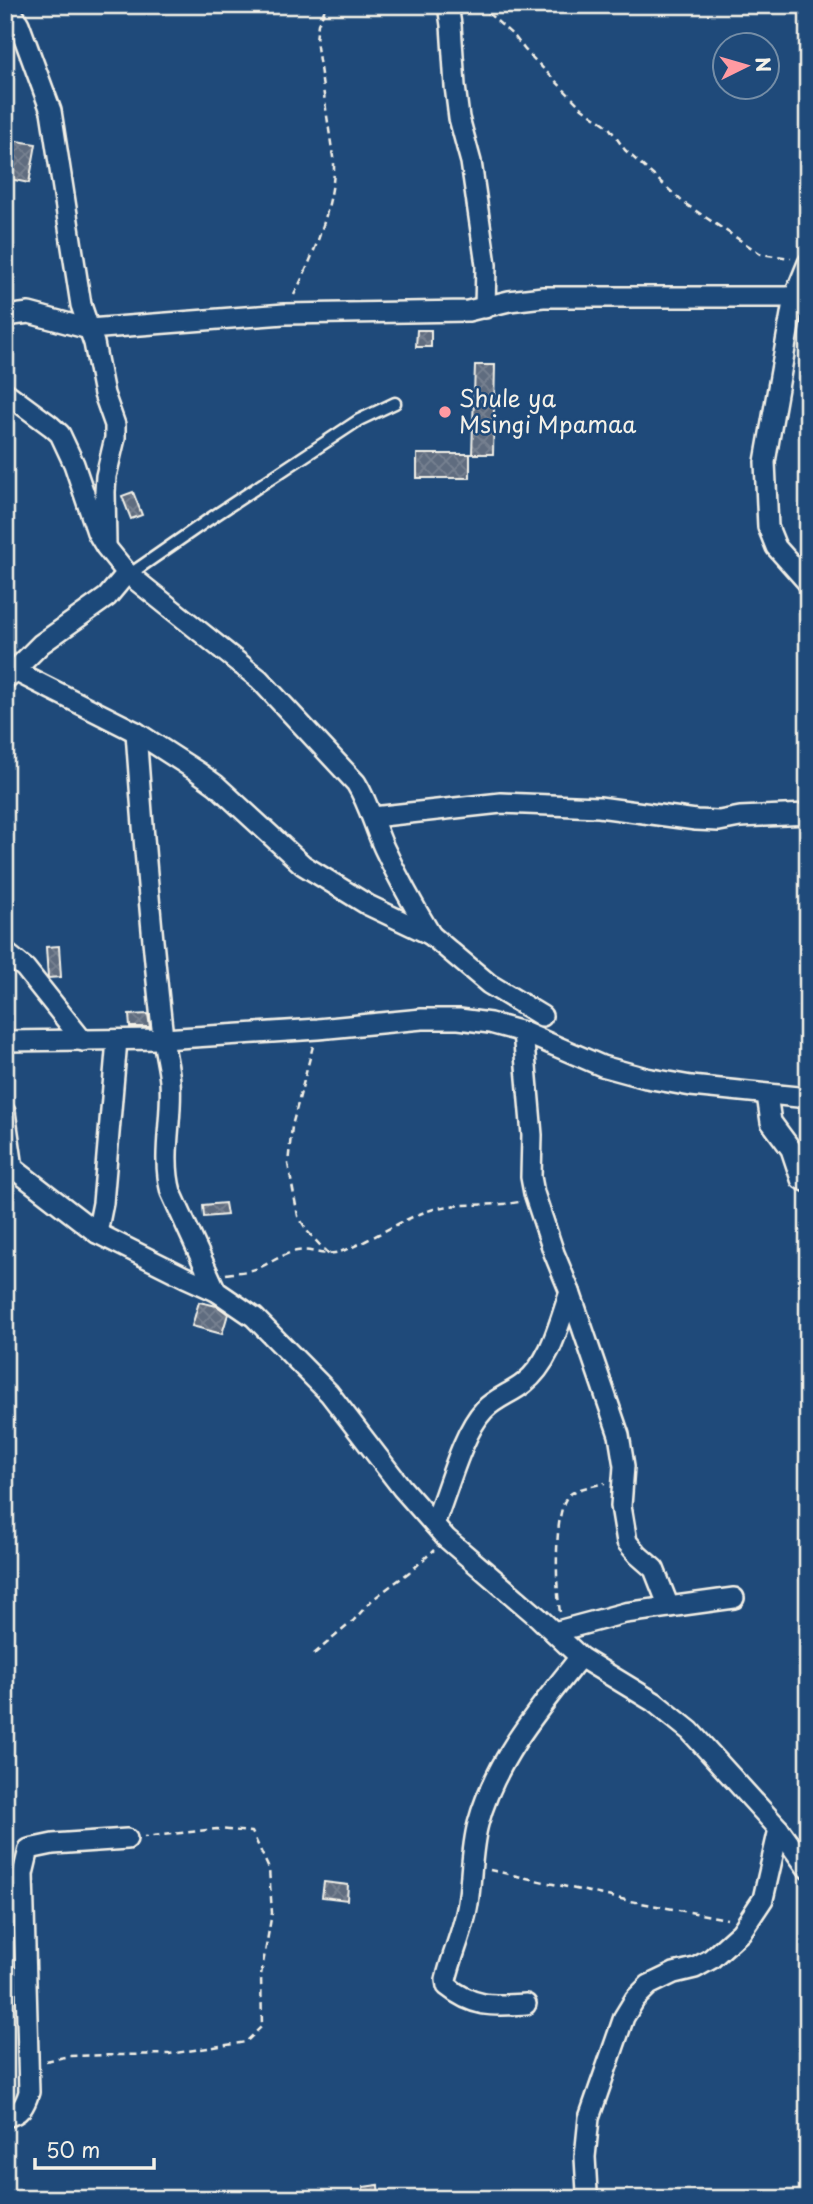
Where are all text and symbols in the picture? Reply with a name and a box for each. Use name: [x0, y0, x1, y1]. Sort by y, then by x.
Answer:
north arrow: [712, 32, 782, 102]
text: N: [749, 56, 779, 73]
place label: Shule ya Msingi Mpamaa: [459, 380, 636, 441]
marker: Shule ya Msingi Mpamaa: [437, 404, 453, 420]
scale bar: [35, 2127, 154, 2171]
text: 50 m: [46, 2133, 100, 2165]

